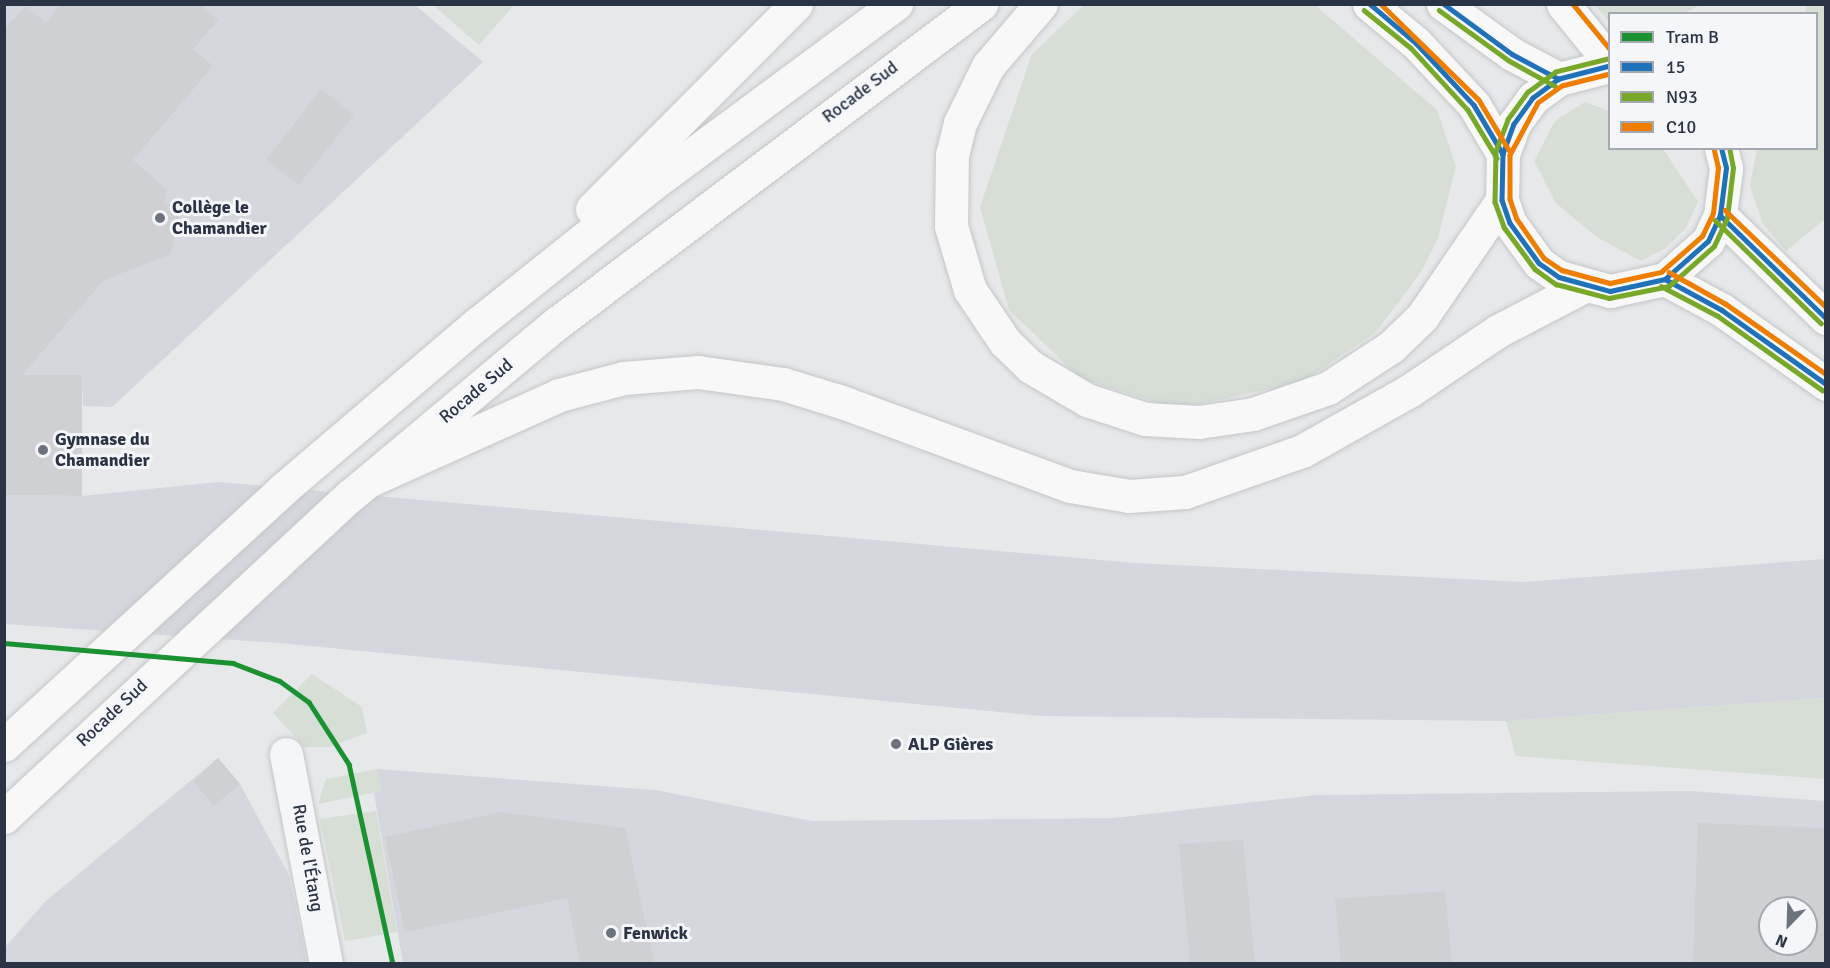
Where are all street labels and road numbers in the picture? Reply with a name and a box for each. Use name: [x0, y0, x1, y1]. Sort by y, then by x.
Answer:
street label: Rocade Sud: [818, 56, 902, 128]
street label: Rocade Sud: [435, 354, 517, 428]
street label: Rocade Sud: [72, 675, 152, 751]
street label: Rue de l'Étang: [288, 802, 328, 914]

